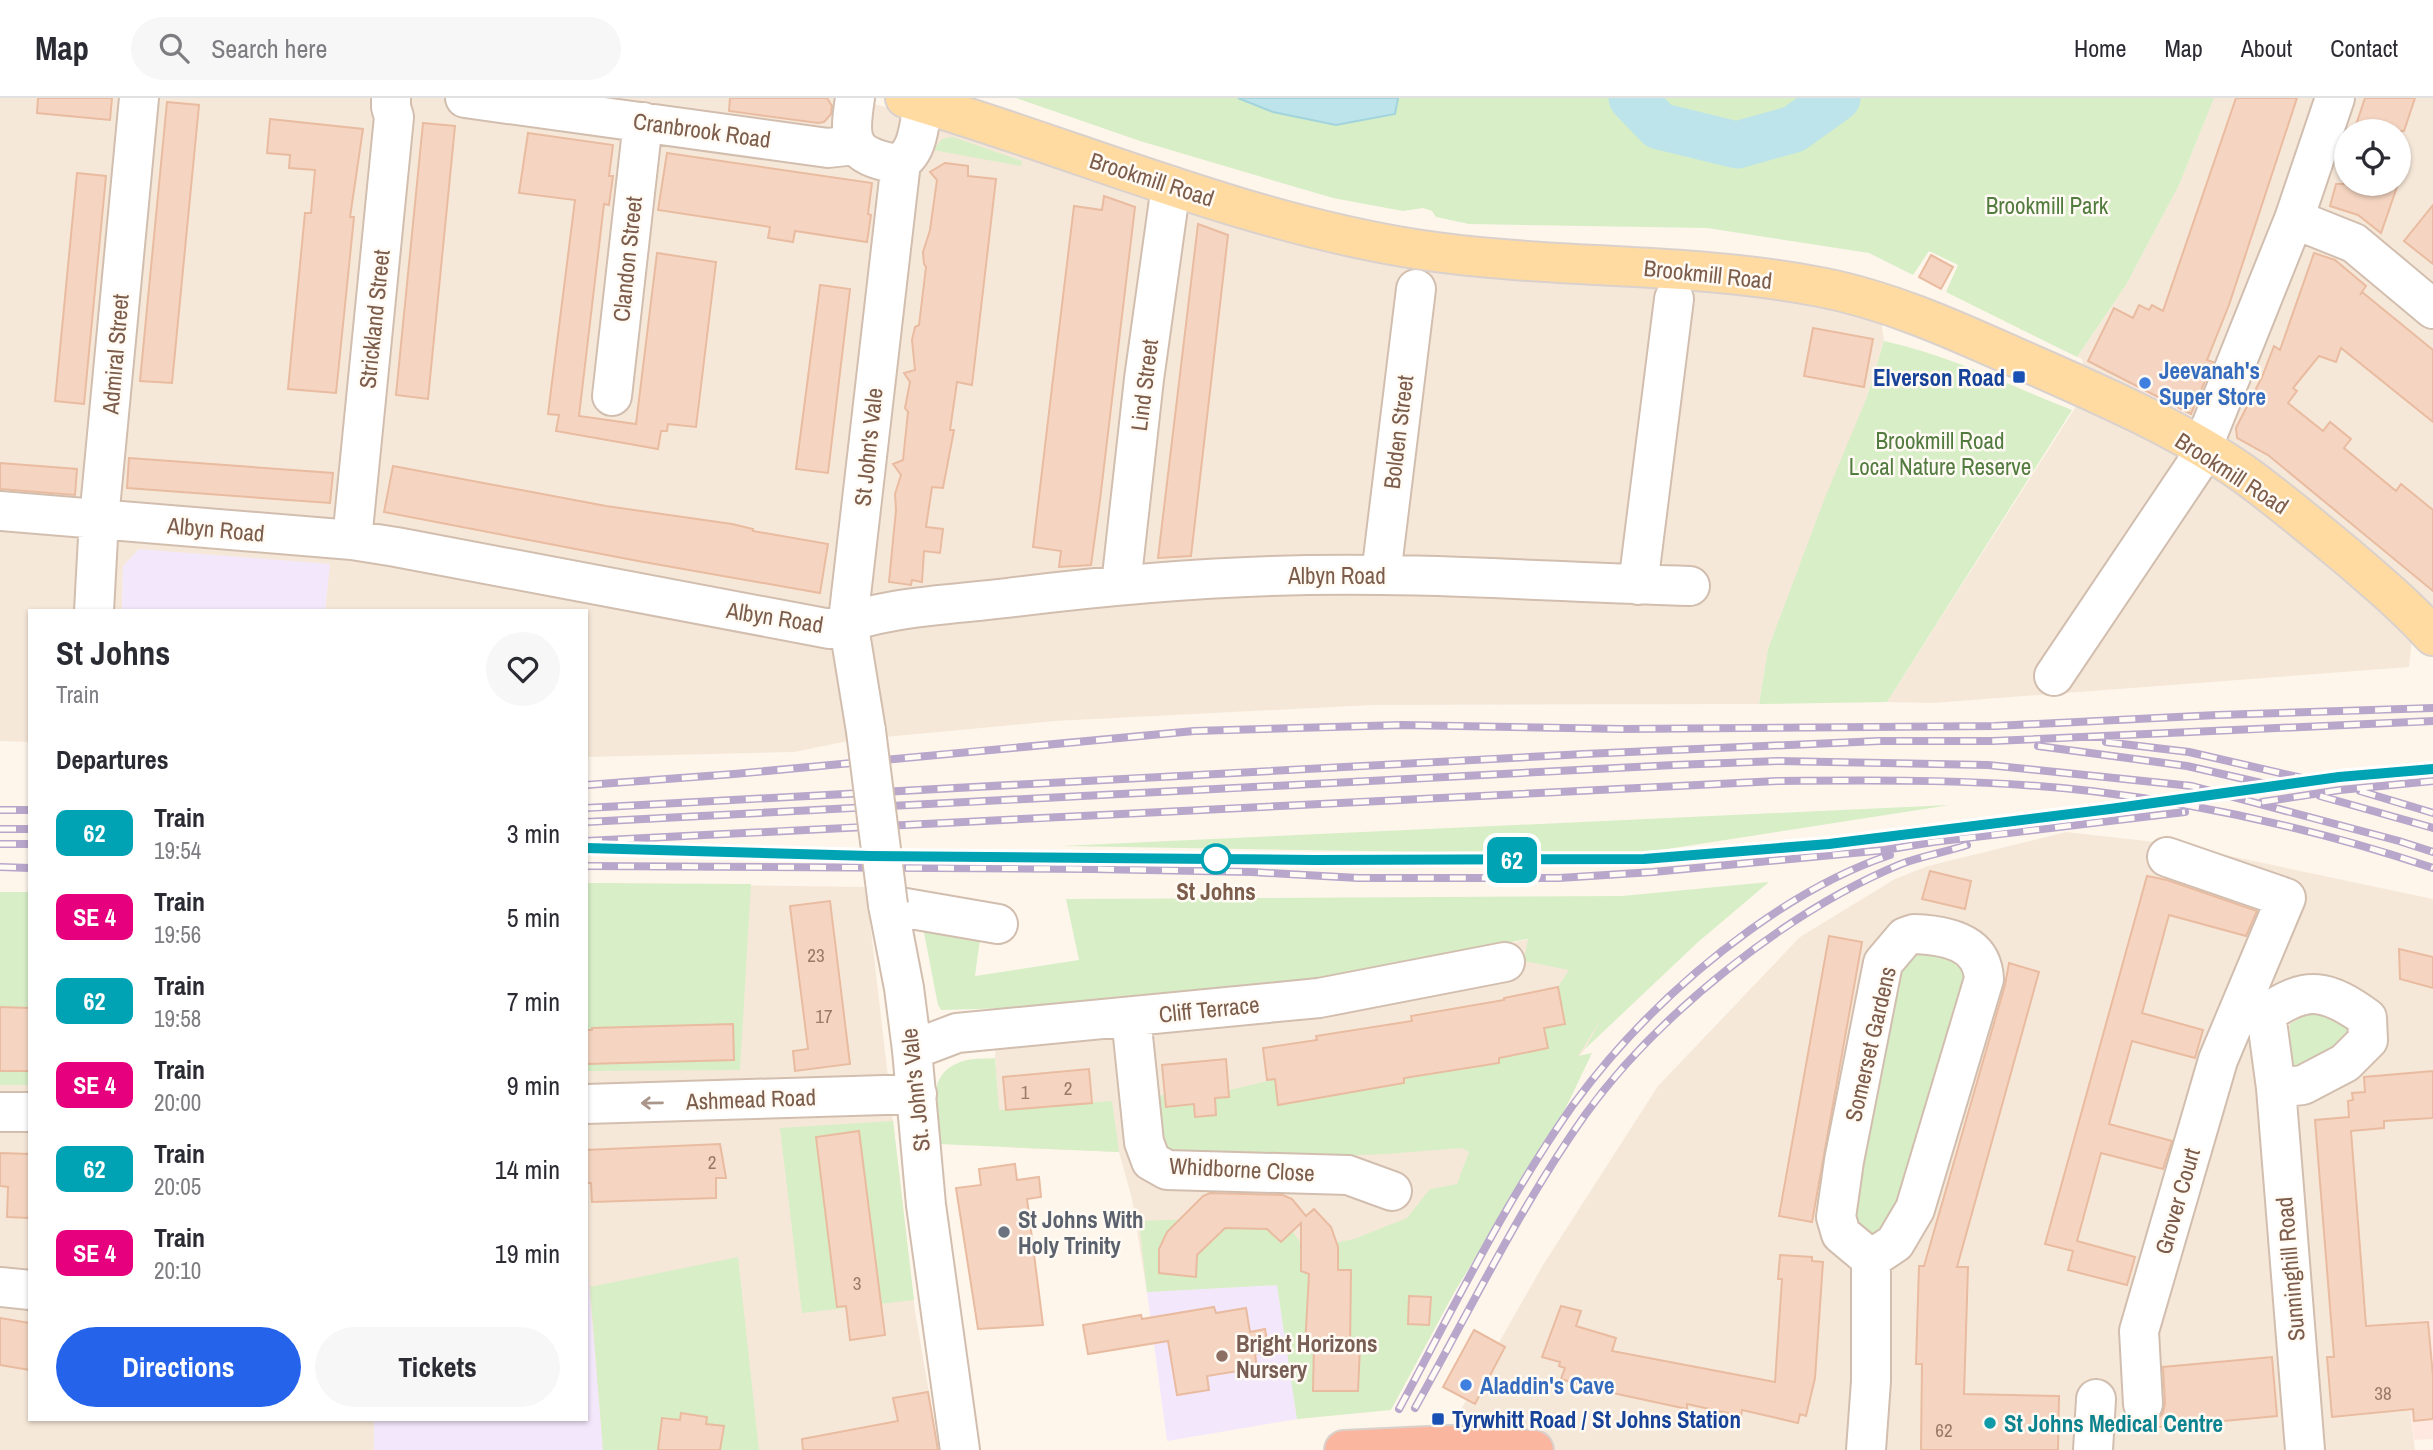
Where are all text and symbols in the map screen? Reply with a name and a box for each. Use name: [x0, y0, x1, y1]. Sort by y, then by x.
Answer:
search box: [131, 17, 621, 80]
text: Map: [35, 26, 89, 70]
icon: search: [155, 29, 193, 67]
text: Search here: [211, 31, 327, 66]
text: Home: [2074, 32, 2126, 64]
text: Map: [2164, 32, 2203, 64]
text: About: [2241, 32, 2292, 64]
text: Contact: [2330, 32, 2398, 64]
street label: Cranbrook Road: [631, 105, 773, 155]
map controls: [2334, 119, 2411, 196]
button: locate: [2334, 119, 2411, 196]
street label: Brookmill Road: [1086, 144, 1218, 214]
park label: Brookmill Park: [1986, 190, 2109, 221]
street label: Clandon Street: [605, 195, 649, 323]
street label: Strickland Street: [351, 248, 397, 390]
street label: Brookmill Road: [1642, 252, 1774, 296]
street label: Admiral Street: [94, 293, 136, 416]
street label: Lind Street: [1123, 337, 1165, 433]
place label: Jeevanah's Super Store: [2159, 355, 2266, 412]
place label: Elverson Road: [1873, 362, 2005, 393]
marker: Elverson Road: [2011, 369, 2027, 385]
street label: Bolden Street: [1376, 373, 1420, 491]
marker: Jeevanah's Super Store: [2137, 375, 2153, 391]
street label: St John's Vale: [846, 386, 890, 508]
park label: Brookmill Road Local Nature Reserve: [1849, 425, 2031, 482]
street label: Brookmill Road: [2169, 425, 2295, 521]
street label: Albyn Road: [165, 509, 266, 549]
street label: Albyn Road: [1287, 560, 1386, 591]
street label: Albyn Road: [723, 594, 826, 640]
text: St Johns: [56, 631, 170, 675]
button: heart: [486, 632, 560, 706]
text: Train: [56, 679, 99, 710]
text: Departures: [56, 742, 169, 777]
text: Train: [154, 800, 205, 835]
text: 3 min: [507, 816, 560, 851]
text: 62: [84, 817, 105, 849]
text: 19:54: [154, 835, 201, 866]
line badge: 62: [1480, 837, 1544, 883]
marker: St Johns: [1201, 844, 1231, 874]
text: 62: [1501, 844, 1523, 876]
place label: St Johns: [1176, 876, 1256, 907]
text: Train: [154, 884, 205, 919]
text: 5 min: [507, 900, 560, 935]
text: SE 4: [73, 901, 116, 933]
text: 19:56: [154, 919, 201, 950]
house number: 23: [807, 942, 825, 968]
street label: Somerset Gardens: [1837, 963, 1903, 1125]
text: Train: [154, 968, 205, 1003]
text: 7 min: [507, 984, 560, 1019]
text: 62: [84, 985, 105, 1017]
street label: Cliff Terrace: [1157, 988, 1261, 1030]
text: 19:58: [154, 1003, 201, 1034]
house number: 17: [815, 1003, 833, 1029]
street label: St. John's Vale: [893, 1027, 937, 1153]
text: Train: [154, 1052, 205, 1087]
text: 9 min: [507, 1068, 560, 1103]
text: SE 4: [73, 1069, 116, 1101]
house number: 2: [1064, 1075, 1072, 1101]
house number: 1: [1021, 1079, 1030, 1105]
street label: Ashmead Road: [684, 1081, 817, 1117]
text: 20:00: [154, 1087, 201, 1118]
one-way arrow: [641, 1096, 664, 1109]
text: Train: [154, 1136, 205, 1171]
street label: Grover Court: [2147, 1144, 2207, 1258]
house number: 2: [708, 1149, 716, 1175]
street label: Whidborne Close: [1168, 1150, 1316, 1188]
text: 14 min: [495, 1152, 560, 1187]
text: 62: [84, 1153, 105, 1185]
text: 20:05: [154, 1171, 201, 1202]
street label: Sunninghill Road: [2268, 1196, 2312, 1342]
place label: St Johns With Holy Trinity: [1018, 1204, 1144, 1261]
text: Train: [154, 1220, 205, 1255]
marker: St Johns With Holy Trinity: [996, 1224, 1012, 1240]
text: 19 min: [495, 1236, 560, 1271]
text: SE 4: [73, 1237, 116, 1269]
text: 20:10: [154, 1255, 201, 1286]
house number: 3: [853, 1270, 861, 1296]
button: Directions: [56, 1327, 301, 1407]
button: Tickets: [315, 1327, 560, 1407]
place label: Bright Horizons Nursery: [1236, 1328, 1377, 1385]
marker: Bright Horizons Nursery: [1214, 1348, 1230, 1364]
place label: Aladdin's Cave: [1480, 1370, 1614, 1401]
marker: Aladdin's Cave: [1458, 1377, 1474, 1393]
house number: 38: [2374, 1380, 2392, 1406]
place label: Tyrwhitt Road / St Johns Station: [1452, 1404, 1741, 1435]
place label: St Johns Medical Centre: [2004, 1408, 2223, 1439]
marker: Tyrwhitt Road / St Johns Station: [1430, 1411, 1446, 1427]
marker: St Johns Medical Centre: [1982, 1415, 1998, 1431]
house number: 62: [1935, 1417, 1953, 1443]

